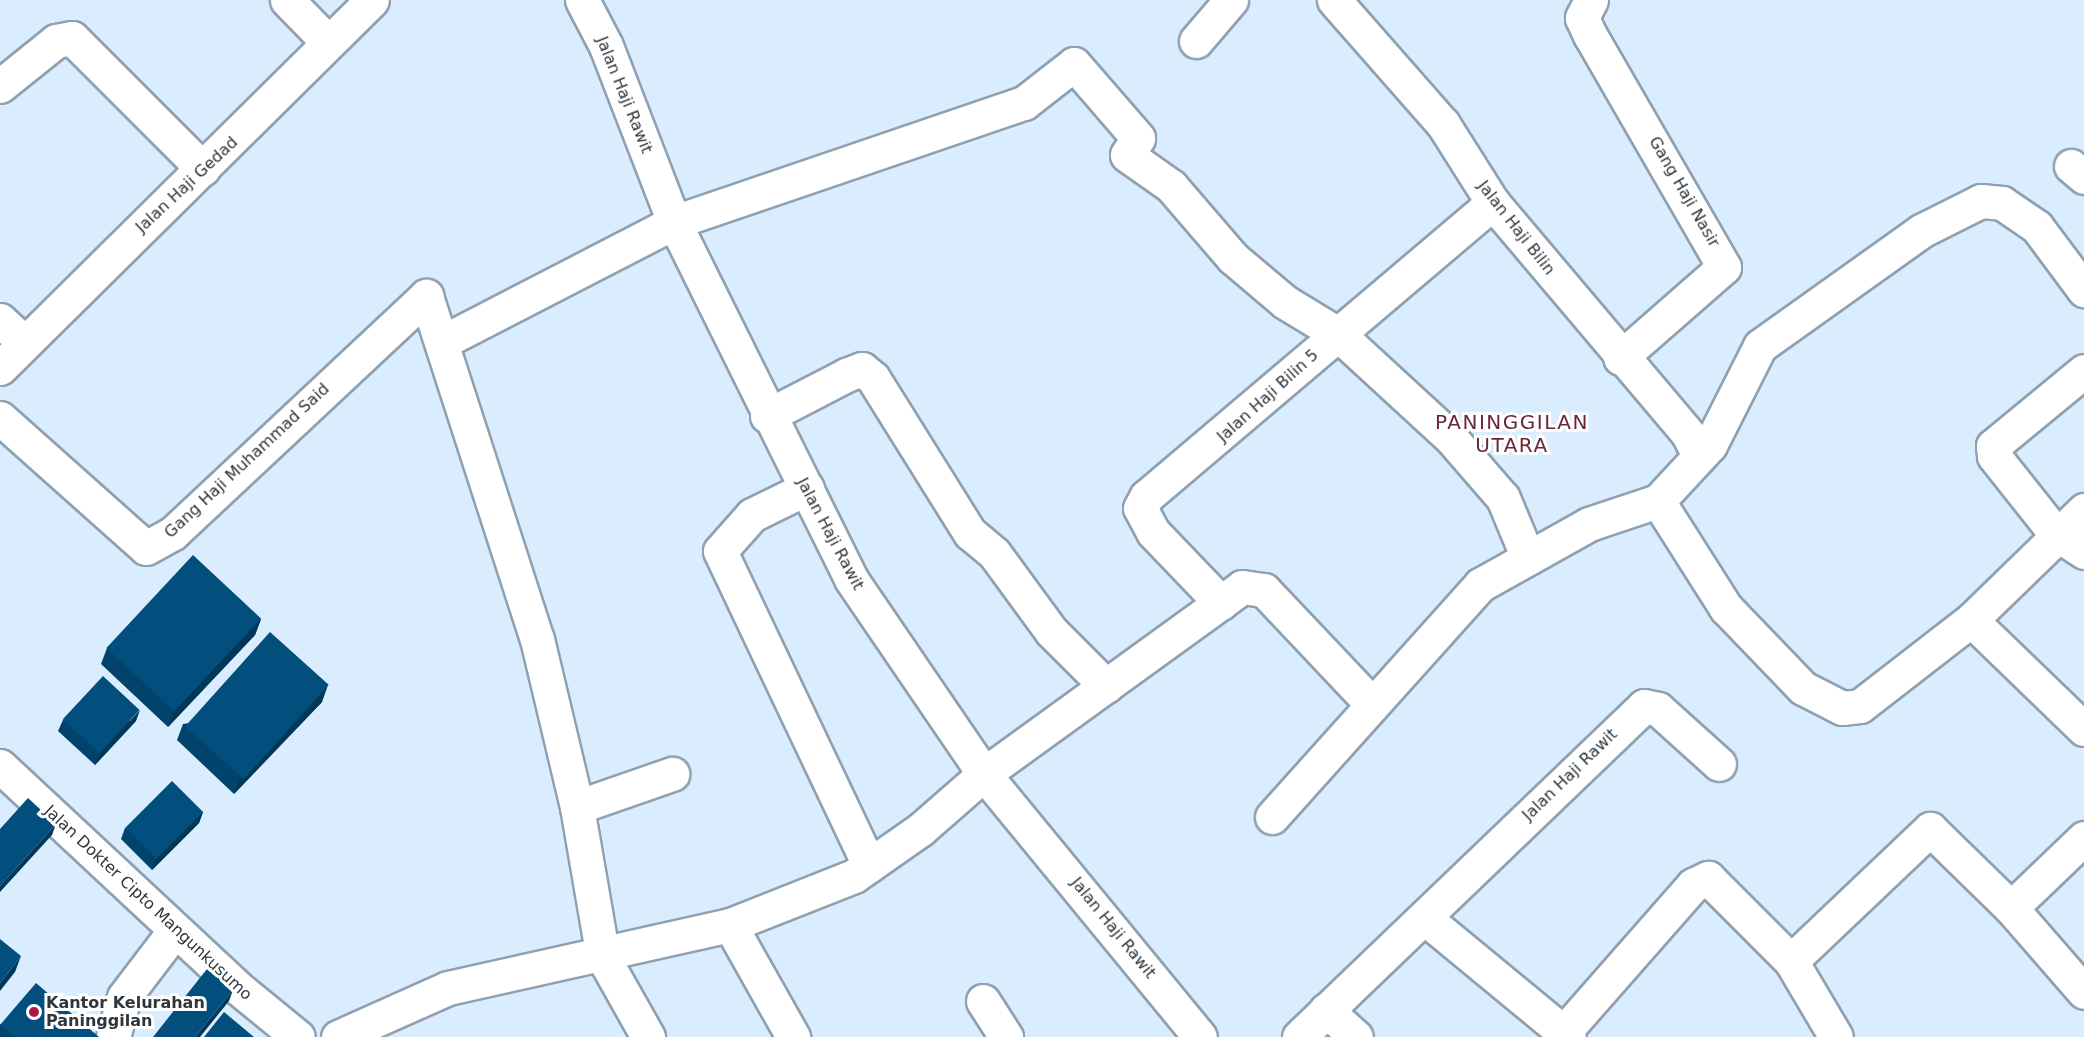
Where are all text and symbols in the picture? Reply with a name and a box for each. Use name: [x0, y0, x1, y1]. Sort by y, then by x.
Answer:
street label: Jalan Haji Rawit: [592, 34, 656, 156]
street label: Jalan Haji Gedad: [132, 133, 242, 237]
street label: Gang Haji Nasir: [1645, 133, 1723, 251]
street label: Jalan Haji Bilin: [1473, 177, 1559, 279]
street label: Jalan Haji Bilin 5: [1213, 346, 1323, 446]
street label: Gang Haji Muhammad Said: [161, 380, 333, 542]
district label: PANINGGILAN UTARA: [1435, 411, 1589, 458]
street label: Jalan Haji Rawit: [792, 475, 868, 593]
street label: Jalan Haji Rawit: [1519, 725, 1621, 825]
street label: Jalan Dokter Cipto Mangunkusumo: [40, 802, 256, 1004]
street label: Jalan Haji Rawit: [1066, 874, 1160, 982]
place label: Kantor Kelurahan Paninggilan: [46, 993, 205, 1031]
marker: Kantor Kelurahan Paninggilan: [27, 1005, 41, 1019]

